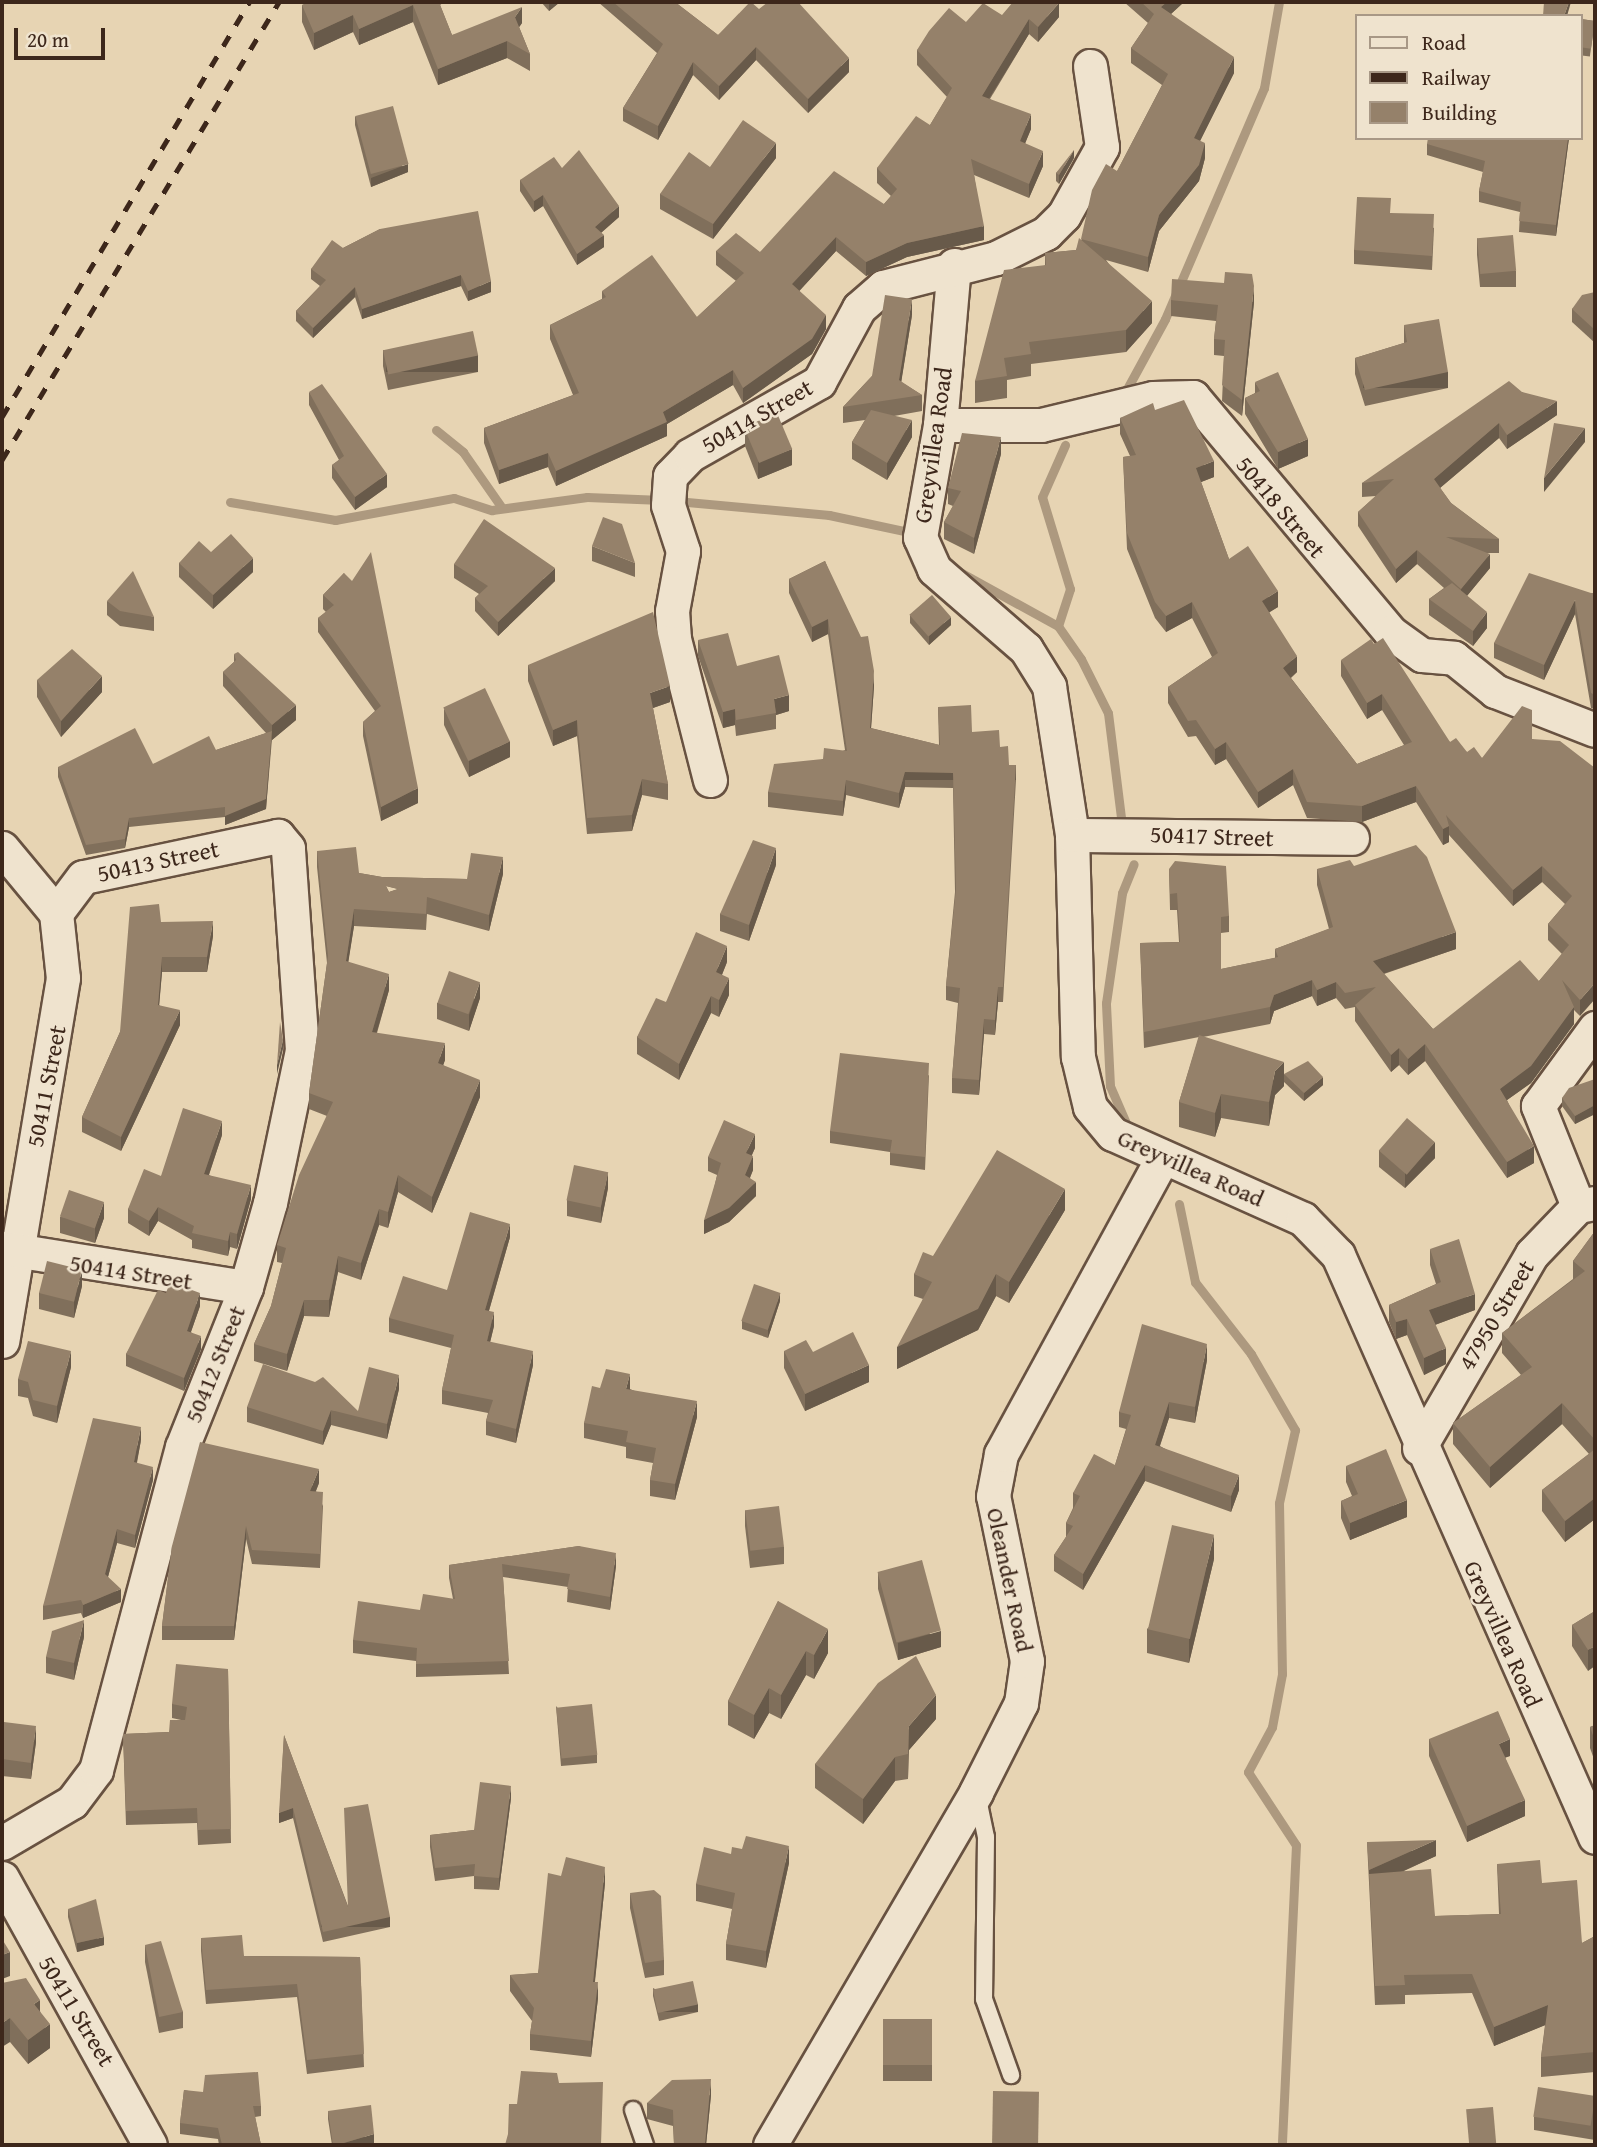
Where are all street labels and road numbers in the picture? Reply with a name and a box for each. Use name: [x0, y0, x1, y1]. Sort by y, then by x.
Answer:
street label: Greyvillea Road: [908, 365, 958, 525]
street label: 50414 Street: [696, 373, 818, 459]
street label: 50418 Street: [1230, 450, 1332, 564]
street label: 50417 Street: [1150, 819, 1274, 853]
street label: 50413 Street: [94, 834, 222, 888]
street label: 50411 Street: [20, 1023, 72, 1149]
street label: Greyvillea Road: [1113, 1123, 1269, 1213]
street label: 50414 Street: [68, 1248, 194, 1296]
street label: 47950 Street: [1452, 1255, 1540, 1375]
street label: 50412 Street: [178, 1301, 252, 1427]
street label: Oleander Road: [981, 1505, 1039, 1655]
street label: Greyvillea Road: [1458, 1556, 1548, 1712]
street label: 50411 Street: [33, 1951, 121, 2071]

